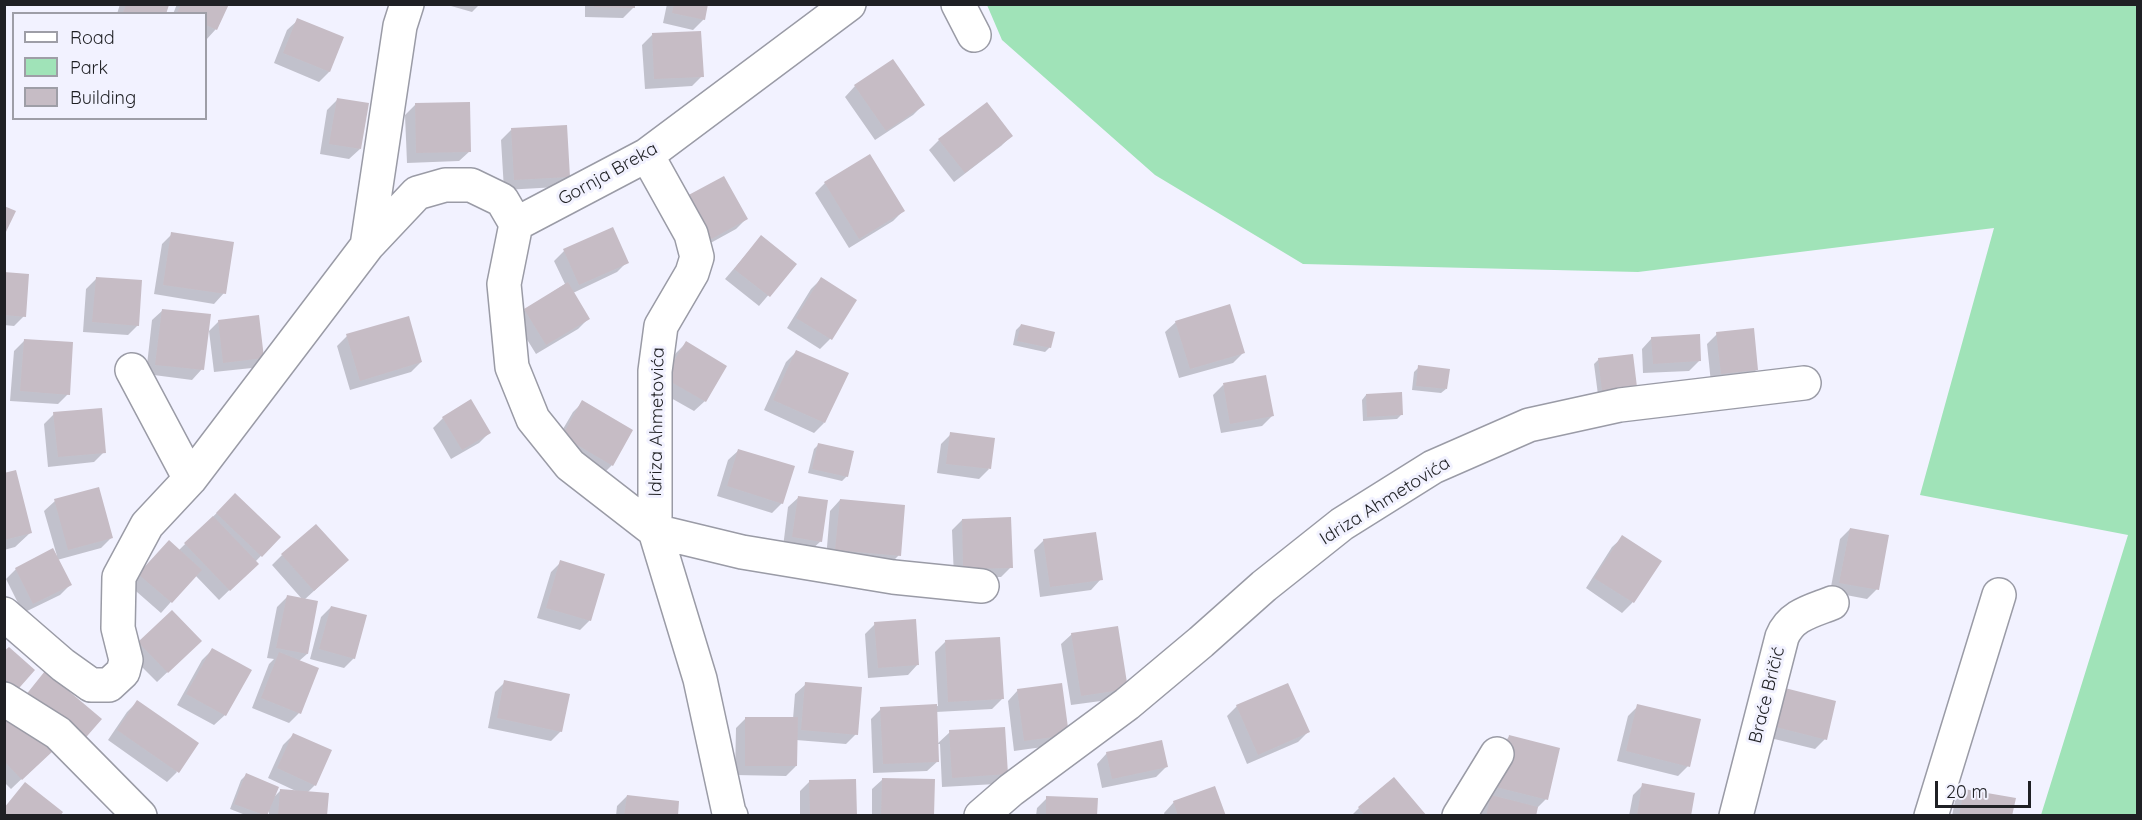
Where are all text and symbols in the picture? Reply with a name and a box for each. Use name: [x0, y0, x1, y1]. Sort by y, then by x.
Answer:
legend: [12, 12, 207, 120]
text: Road: [70, 26, 115, 49]
text: Park: [70, 56, 108, 79]
text: Building: [70, 86, 136, 109]
street label: Gornja Breka: [555, 138, 661, 210]
street label: Idriza Ahmetovića: [645, 347, 669, 497]
street label: Idriza Ahmetovića: [1316, 452, 1454, 550]
street label: Braće Bričić: [1745, 644, 1789, 746]
scale bar: [1938, 769, 2034, 807]
text: 20 m: [1946, 780, 1988, 803]

